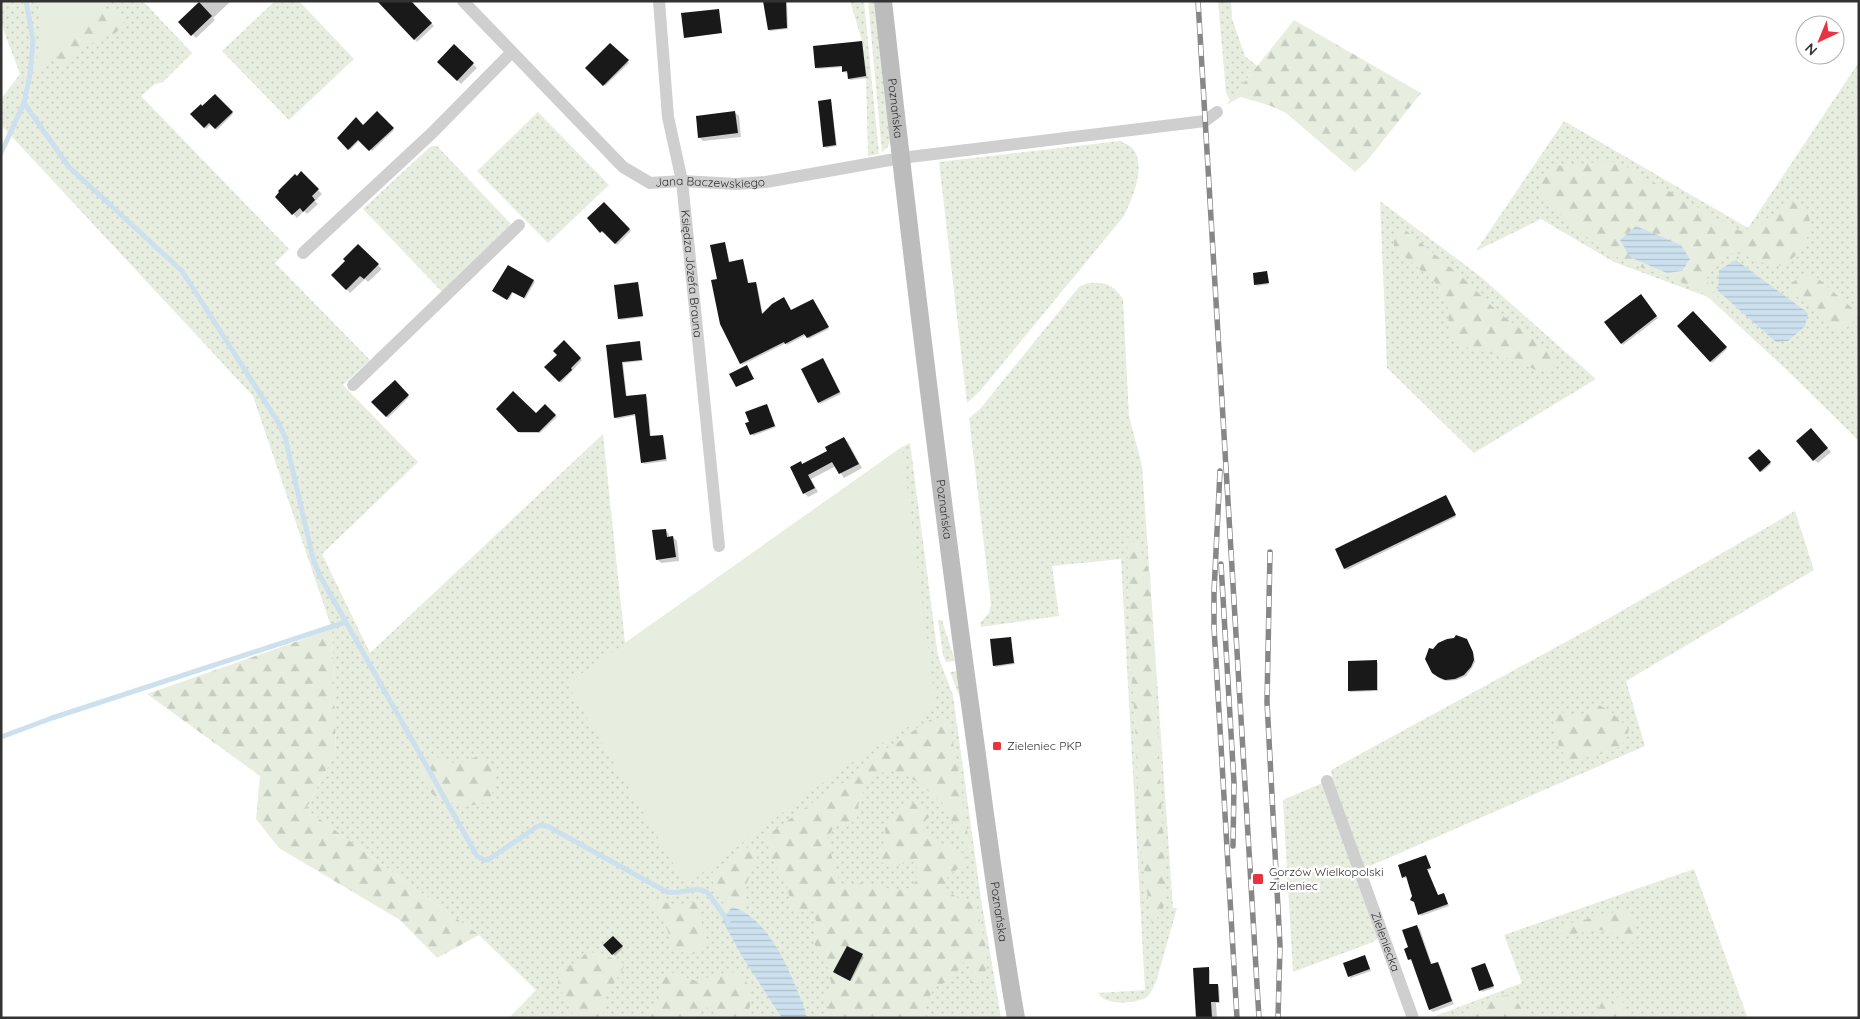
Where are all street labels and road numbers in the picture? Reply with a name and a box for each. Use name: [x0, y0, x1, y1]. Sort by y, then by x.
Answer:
street label: Poznańska: [885, 77, 907, 139]
street label: Jana Baczewskiego: [654, 173, 765, 191]
street label: Księdza Józefa Brauna: [678, 209, 706, 338]
street label: Poznańska: [933, 478, 956, 540]
street label: Poznańska: [988, 881, 1011, 943]
street label: Zieleniecka: [1368, 910, 1404, 974]

